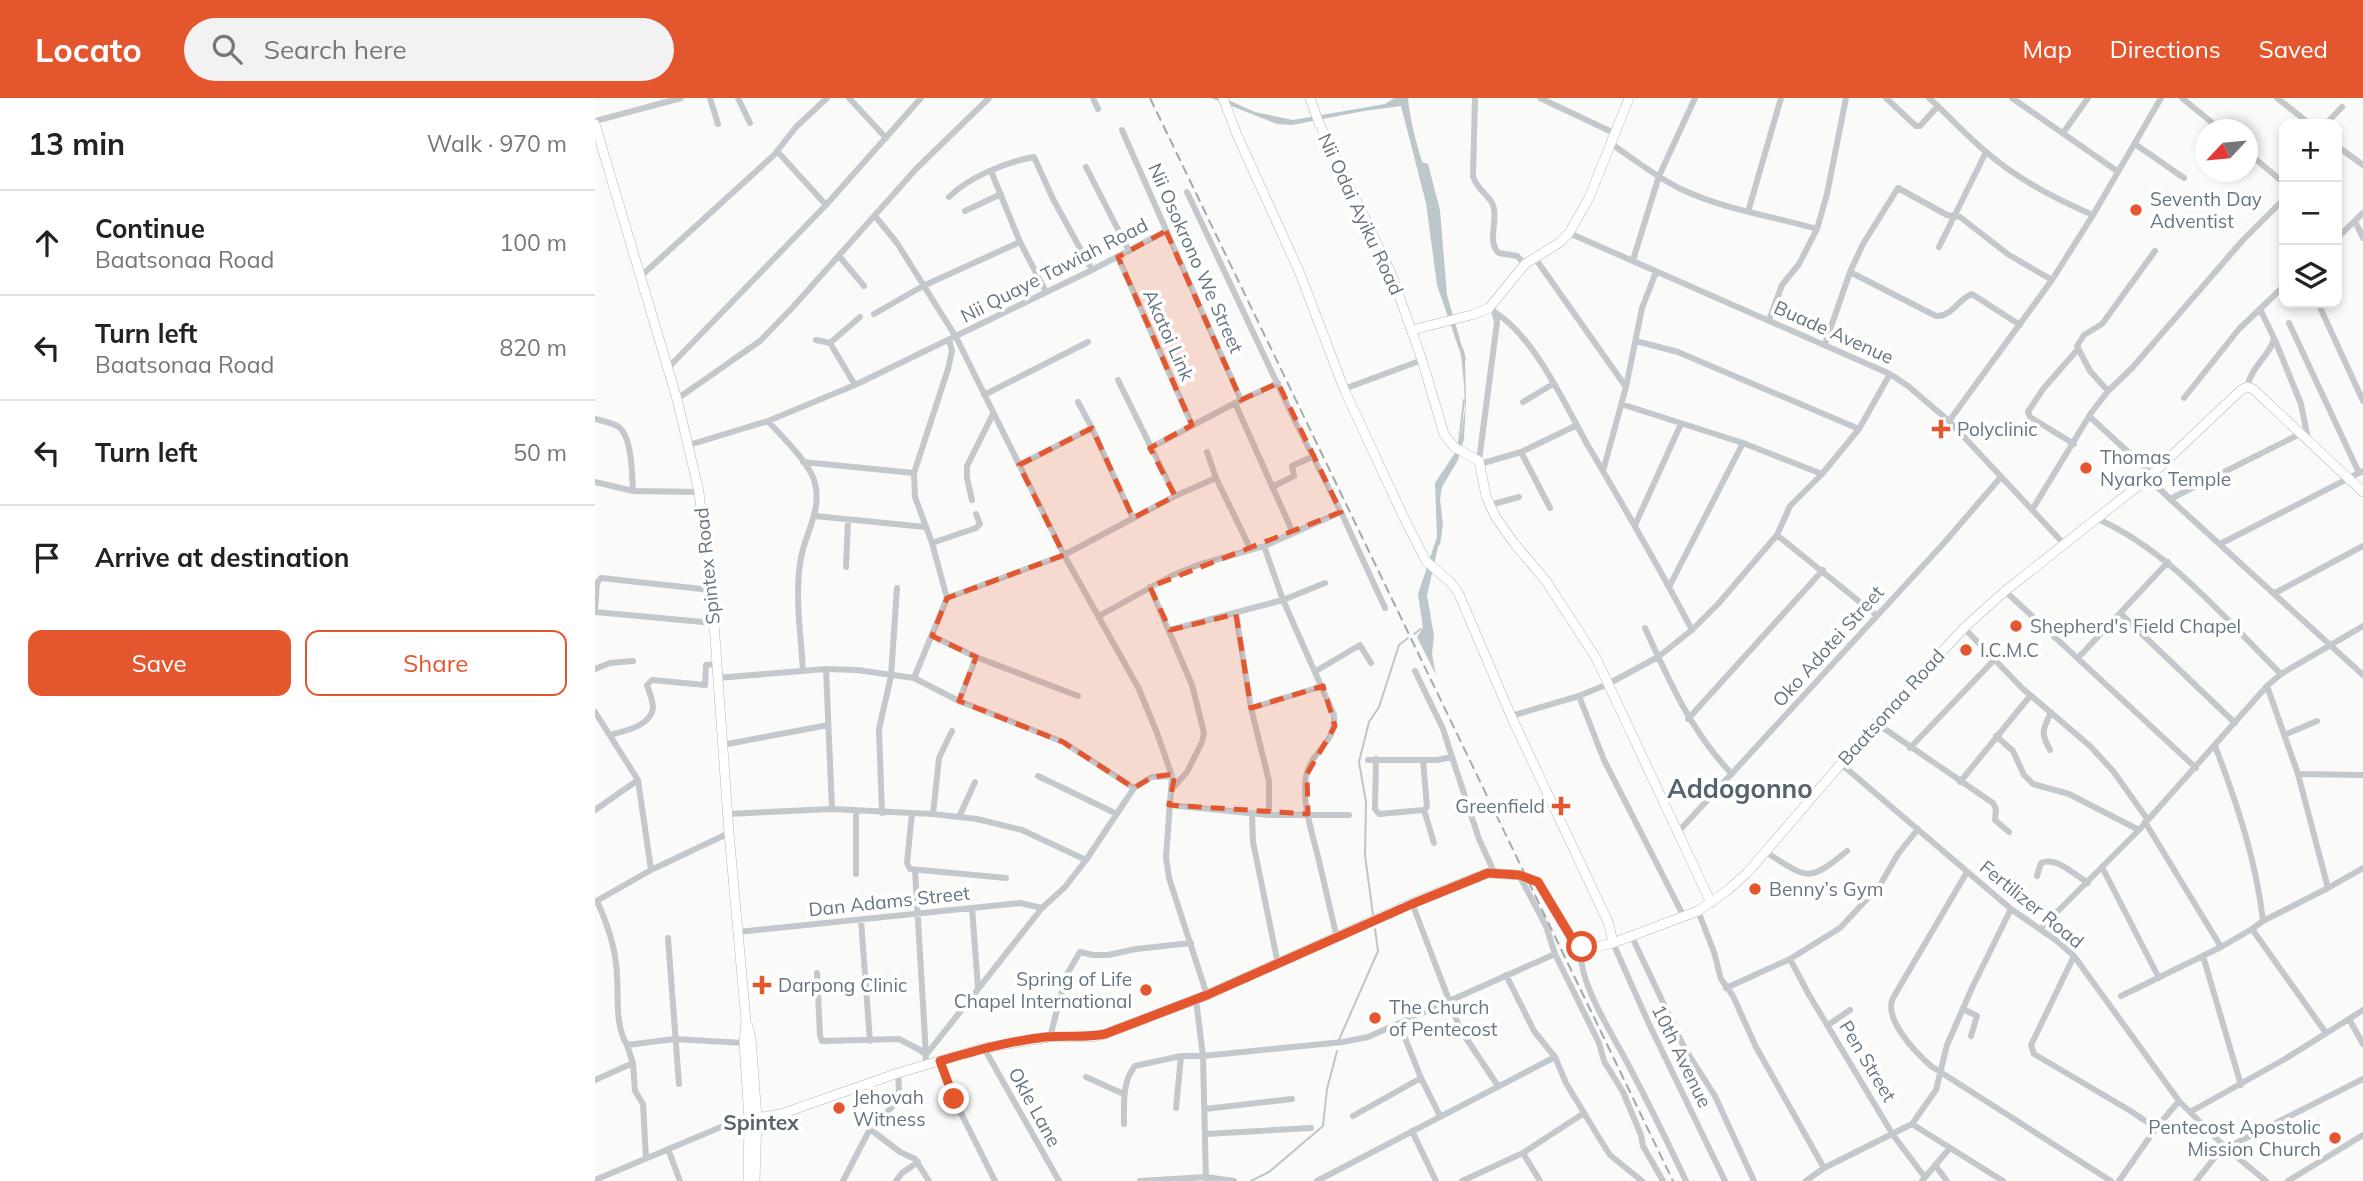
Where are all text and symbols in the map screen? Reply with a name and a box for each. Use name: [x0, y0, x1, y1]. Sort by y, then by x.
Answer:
search box: [184, 18, 674, 81]
text: Locato: [35, 29, 142, 70]
icon: search: [208, 30, 246, 68]
text: Search here: [264, 33, 407, 66]
text: Map: [2022, 34, 2072, 64]
text: Directions: [2110, 34, 2221, 64]
text: Saved: [2259, 34, 2328, 64]
north arrow: [2195, 119, 2258, 182]
map controls: [2279, 119, 2342, 308]
button: +: [2279, 119, 2342, 182]
text: 13 min: [28, 125, 125, 163]
text: Walk · 970 m: [427, 129, 567, 158]
street label: Nii Odai Ayiku Road: [1313, 129, 1409, 299]
street label: Nii Osokrono We Street: [1143, 159, 1249, 357]
button: −: [2279, 182, 2342, 245]
place label: Seventh Day Adventist: [2150, 187, 2262, 233]
marker: Seventh Day Adventist: [2128, 202, 2144, 218]
text: Continue: [95, 212, 205, 245]
street label: Nii Quaye Tawiah Road: [956, 212, 1152, 328]
icon: ahead: [28, 224, 66, 262]
text: 100 m: [499, 228, 567, 257]
text: Baatsonaa Road: [95, 245, 274, 274]
button: layers: [2279, 245, 2342, 308]
street label: Akatoi Link: [1138, 285, 1200, 385]
street label: Buade Avenue: [1771, 295, 1897, 369]
text: Turn left: [95, 317, 197, 350]
icon: left: [28, 329, 66, 367]
text: 820 m: [499, 333, 567, 362]
text: Baatsonaa Road: [95, 350, 274, 379]
place label: Polyclinic: [1957, 417, 2038, 441]
marker: Polyclinic: [1931, 419, 1951, 439]
icon: left: [28, 434, 66, 472]
text: Turn left: [95, 436, 197, 469]
text: 50 m: [513, 438, 567, 467]
place label: Thomas Nyarko Temple: [2100, 445, 2231, 491]
marker: Thomas Nyarko Temple: [2078, 460, 2094, 476]
street label: Spintex Road: [689, 506, 725, 626]
icon: arrive: [28, 539, 66, 577]
text: Arrive at destination: [95, 541, 350, 574]
street label: Oko Adotei Street: [1767, 580, 1889, 712]
place label: Shepherd's Field Chapel: [2030, 614, 2241, 638]
marker: Shepherd's Field Chapel: [2008, 618, 2024, 634]
button: Save: [28, 630, 291, 696]
button: Share: [305, 630, 567, 696]
place label: I.C.M.C: [1980, 638, 2039, 662]
marker: I.C.M.C: [1958, 642, 1974, 658]
street label: Baatsonaa Road: [1833, 644, 1949, 770]
district label: Addogonno: [1667, 772, 1813, 805]
place label: Greenfield: [1455, 794, 1545, 818]
marker: Greenfield: [1551, 796, 1571, 816]
street label: Fertilizer Road: [1975, 855, 2089, 953]
place label: Benny’s Gym: [1769, 877, 1883, 901]
street label: Dan Adams Street: [807, 881, 971, 921]
marker: Benny’s Gym: [1747, 881, 1763, 897]
route start: [1566, 931, 1597, 962]
place label: Spring of Life Chapel International: [954, 967, 1132, 1013]
place label: Darpong Clinic: [778, 973, 907, 997]
marker: Darpong Clinic: [752, 975, 772, 995]
marker: Spring of Life Chapel International: [1138, 982, 1154, 998]
place label: The Church of Pentecost: [1389, 995, 1498, 1041]
street label: 10th Avenue: [1647, 1001, 1717, 1111]
marker: The Church of Pentecost: [1367, 1010, 1383, 1026]
street label: Pen Street: [1834, 1016, 1902, 1106]
street label: Okle Lane: [1003, 1063, 1067, 1151]
route end: [938, 1083, 969, 1114]
place label: Jehovah Witness: [853, 1085, 926, 1131]
marker: Jehovah Witness: [831, 1100, 847, 1116]
district label: Spintex: [723, 1109, 799, 1135]
place label: Pentecost Apostolic Mission Church: [2148, 1115, 2321, 1161]
marker: Pentecost Apostolic Mission Church: [2327, 1130, 2343, 1146]

